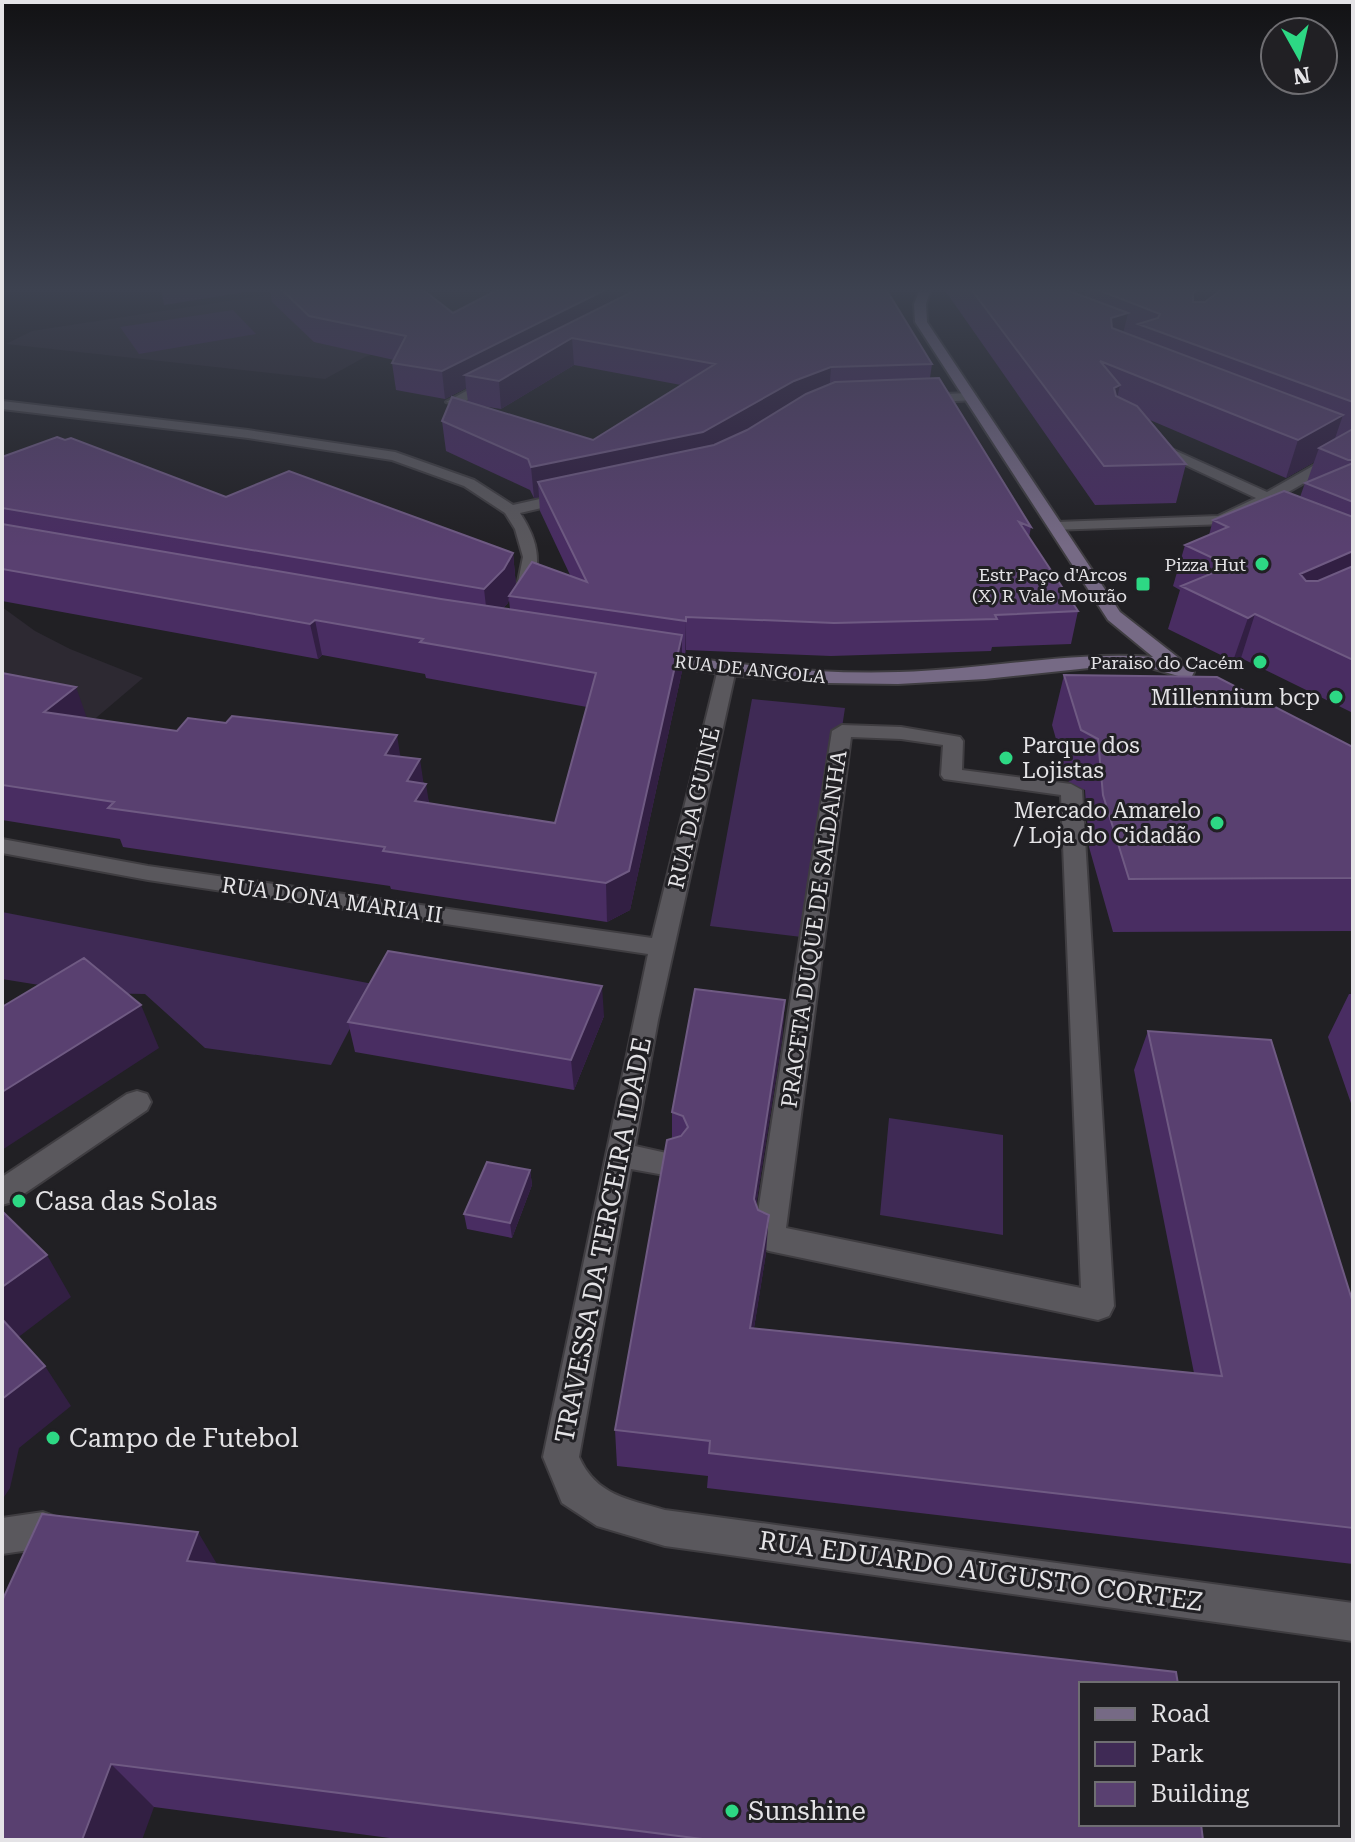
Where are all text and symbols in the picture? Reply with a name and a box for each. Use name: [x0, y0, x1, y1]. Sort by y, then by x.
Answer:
north arrow: [1259, 16, 1339, 96]
text: N: [1292, 62, 1312, 89]
place label: Pizza Hut: [1164, 554, 1246, 575]
marker: Pizza Hut: [1253, 555, 1271, 573]
place label: Estr Paço d'Arcos (X) R Vale Mourão: [972, 564, 1127, 606]
marker: Estr Paço d'Arcos (X) R Vale Mourão: [1134, 575, 1152, 593]
street label: RUA DE ANGOLA: [673, 651, 827, 687]
place label: Paraiso do Cacém: [1090, 652, 1244, 673]
marker: Paraiso do Cacém: [1251, 653, 1269, 671]
place label: Millennium bcp: [1151, 685, 1320, 710]
marker: Millennium bcp: [1327, 688, 1345, 706]
street label: RUA DA GUINÉ: [662, 725, 725, 891]
place label: Parque dos Lojistas: [1022, 733, 1140, 783]
street label: PRACETA DUQUE DE SALDANHA: [777, 748, 852, 1109]
marker: Parque dos Lojistas: [997, 749, 1015, 767]
place label: Mercado Amarelo / Loja do Cidadão: [1013, 798, 1201, 848]
marker: Mercado Amarelo / Loja do Cidadão: [1208, 814, 1226, 832]
street label: RUA DONA MARIA II: [220, 872, 444, 928]
street label: TRAVESSA DA TERCEIRA IDADE: [549, 1035, 657, 1445]
place label: Casa das Solas: [35, 1186, 217, 1216]
marker: Casa das Solas: [10, 1192, 28, 1210]
place label: Campo de Futebol: [69, 1423, 299, 1453]
marker: Campo de Futebol: [44, 1429, 62, 1447]
street label: RUA EDUARDO AUGUSTO CORTEZ: [757, 1525, 1205, 1617]
legend: [1079, 1682, 1339, 1826]
text: Road: [1151, 1700, 1210, 1728]
text: Park: [1151, 1740, 1204, 1768]
text: Building: [1151, 1780, 1249, 1808]
place label: Sunshine: [748, 1796, 866, 1826]
marker: Sunshine: [723, 1802, 741, 1820]

